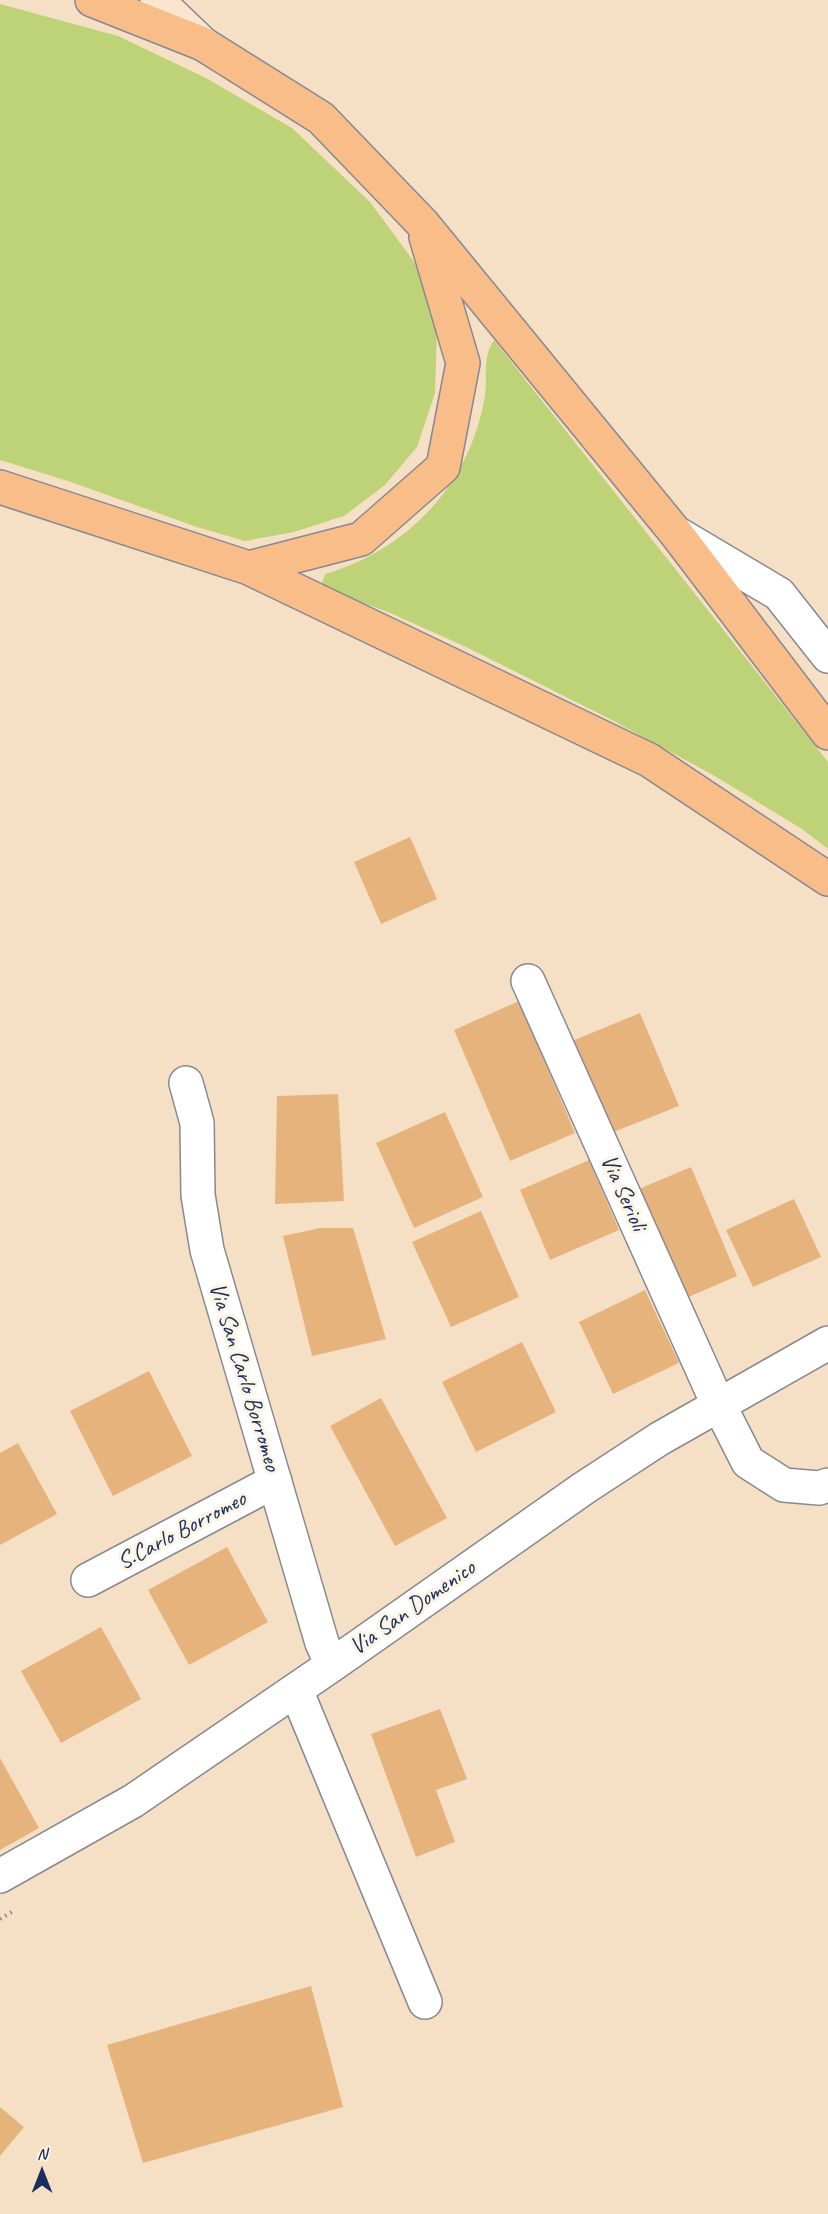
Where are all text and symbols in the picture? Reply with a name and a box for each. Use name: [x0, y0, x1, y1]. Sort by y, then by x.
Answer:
street label: Via Serioli: [593, 1150, 653, 1236]
street label: Via San Carlo Borromeo: [202, 1279, 286, 1475]
street label: S.Carlo Borromeo: [113, 1485, 251, 1577]
street label: Via San Domenico: [345, 1554, 481, 1662]
north arrow: [12, 2142, 72, 2202]
text: N: [37, 2144, 47, 2164]

